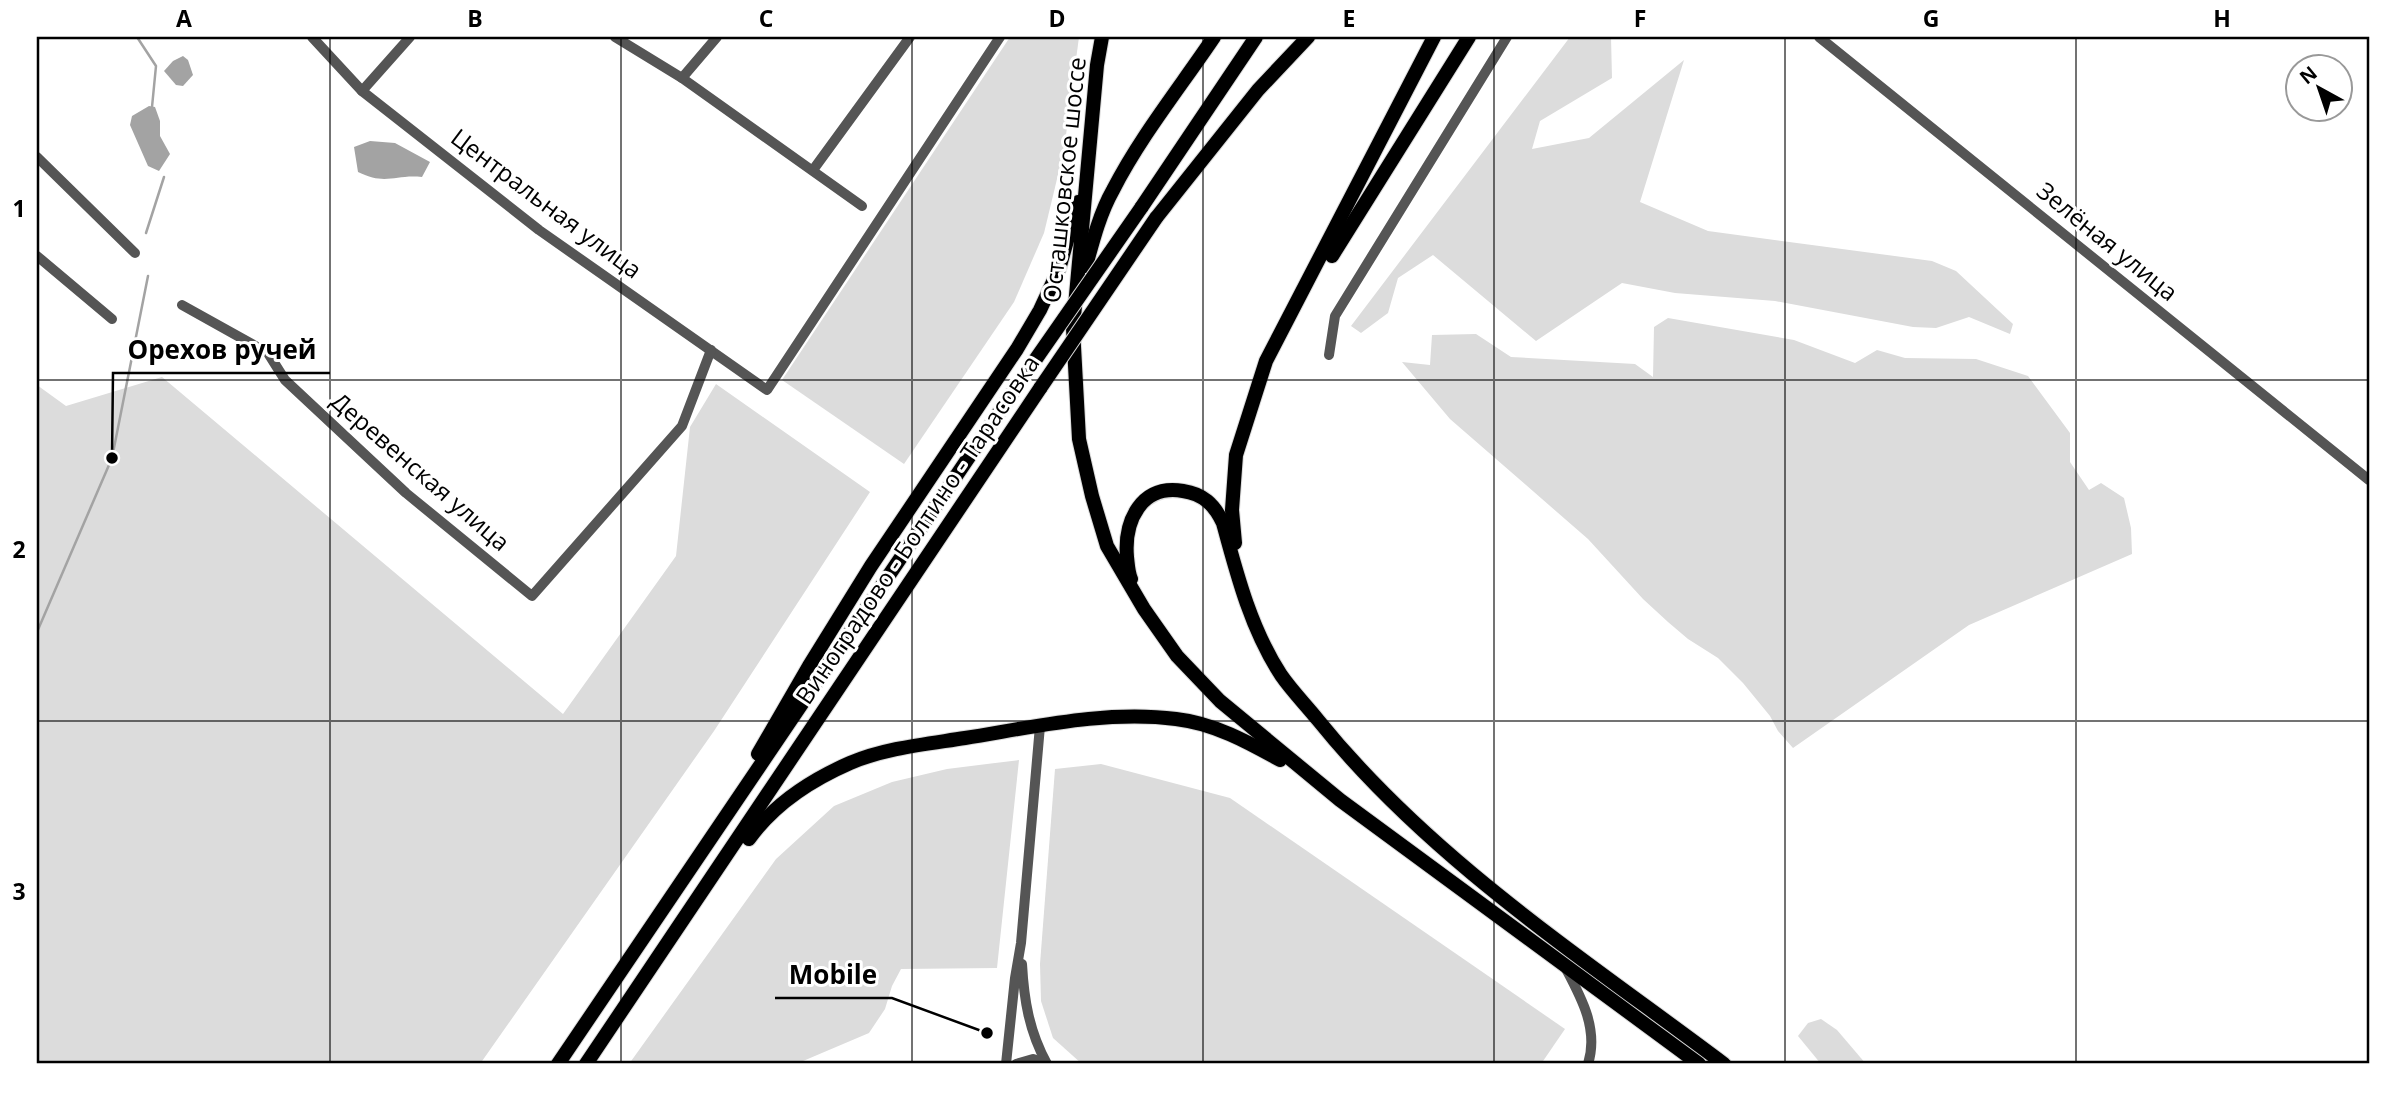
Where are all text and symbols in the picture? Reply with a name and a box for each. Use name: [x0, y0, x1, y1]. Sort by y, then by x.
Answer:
text: A: [176, 2, 192, 34]
text: B: [467, 2, 483, 34]
text: C: [759, 2, 773, 34]
text: D: [1048, 2, 1066, 34]
text: E: [1343, 2, 1355, 34]
text: F: [1634, 2, 1646, 34]
text: G: [1923, 2, 1939, 34]
text: H: [2213, 2, 2231, 34]
north arrow: [2284, 52, 2354, 122]
street label: Осташковское шоссе: [1034, 55, 1093, 304]
text: N: [2294, 60, 2322, 90]
street label: Центральная улица: [445, 120, 649, 285]
street label: Зелёная улица: [2031, 174, 2185, 308]
text: 1: [12, 192, 26, 224]
callout: Орехов ручей: [113, 326, 330, 373]
text: Орехов ручей: [127, 331, 317, 367]
street label: Виноградово - Болтино - Тарасовка: [787, 348, 1046, 710]
street label: Деревенская улица: [325, 384, 517, 558]
text: 2: [12, 533, 26, 565]
text: 3: [12, 875, 26, 907]
callout: Mobile: [775, 951, 892, 998]
text: Mobile: [789, 956, 877, 992]

